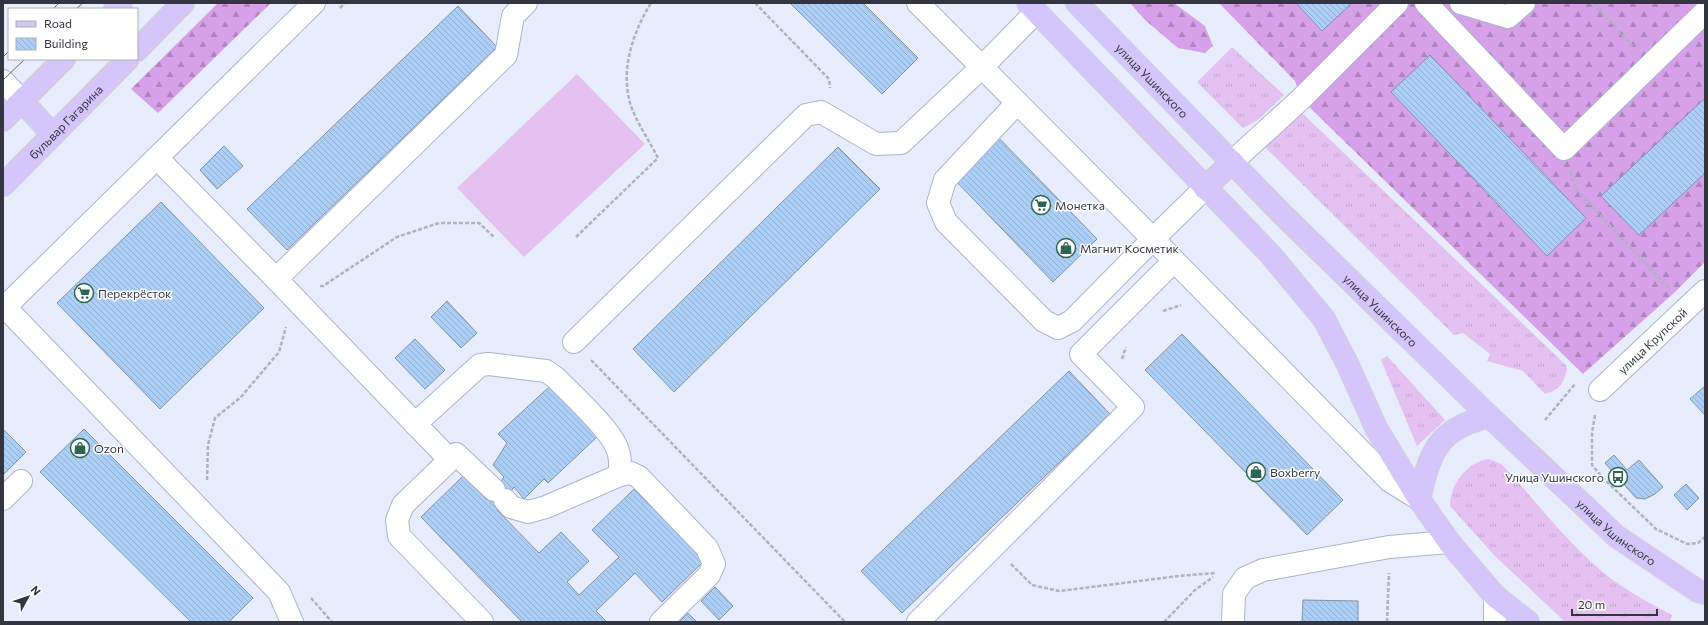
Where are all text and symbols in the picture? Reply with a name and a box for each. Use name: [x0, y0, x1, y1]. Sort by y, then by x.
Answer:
legend: [8, 8, 138, 60]
text: Road: [44, 16, 72, 30]
text: Building: [44, 36, 88, 50]
street label: улица Ушинского: [1113, 40, 1191, 120]
street label: бульвар Гагарина: [26, 82, 105, 162]
supermarket icon: Монетка: [1030, 194, 1052, 216]
place label: Монетка: [1055, 198, 1105, 212]
shop icon: Магнит Косметик: [1055, 237, 1077, 259]
place label: Магнит Косметик: [1080, 241, 1180, 255]
street label: улица Ушинского: [1341, 271, 1421, 349]
supermarket icon: Перекрёсток: [73, 282, 95, 304]
place label: Перекрёсток: [98, 286, 172, 300]
street label: улица Крупской: [1615, 305, 1690, 376]
shop icon: Ozon: [69, 437, 91, 459]
place label: Ozon: [94, 441, 124, 455]
shop icon: Boxberry: [1245, 461, 1267, 483]
place label: Boxberry: [1270, 465, 1320, 479]
bus stop icon: Улица Ушинского: [1607, 466, 1629, 488]
place label: Улица Ушинского: [1505, 470, 1604, 484]
street label: улица Ушинского: [1574, 496, 1659, 568]
north arrow: [8, 577, 48, 617]
text: N: [28, 583, 44, 598]
scale bar: [1572, 591, 1657, 617]
text: 20 m: [1578, 597, 1605, 611]

